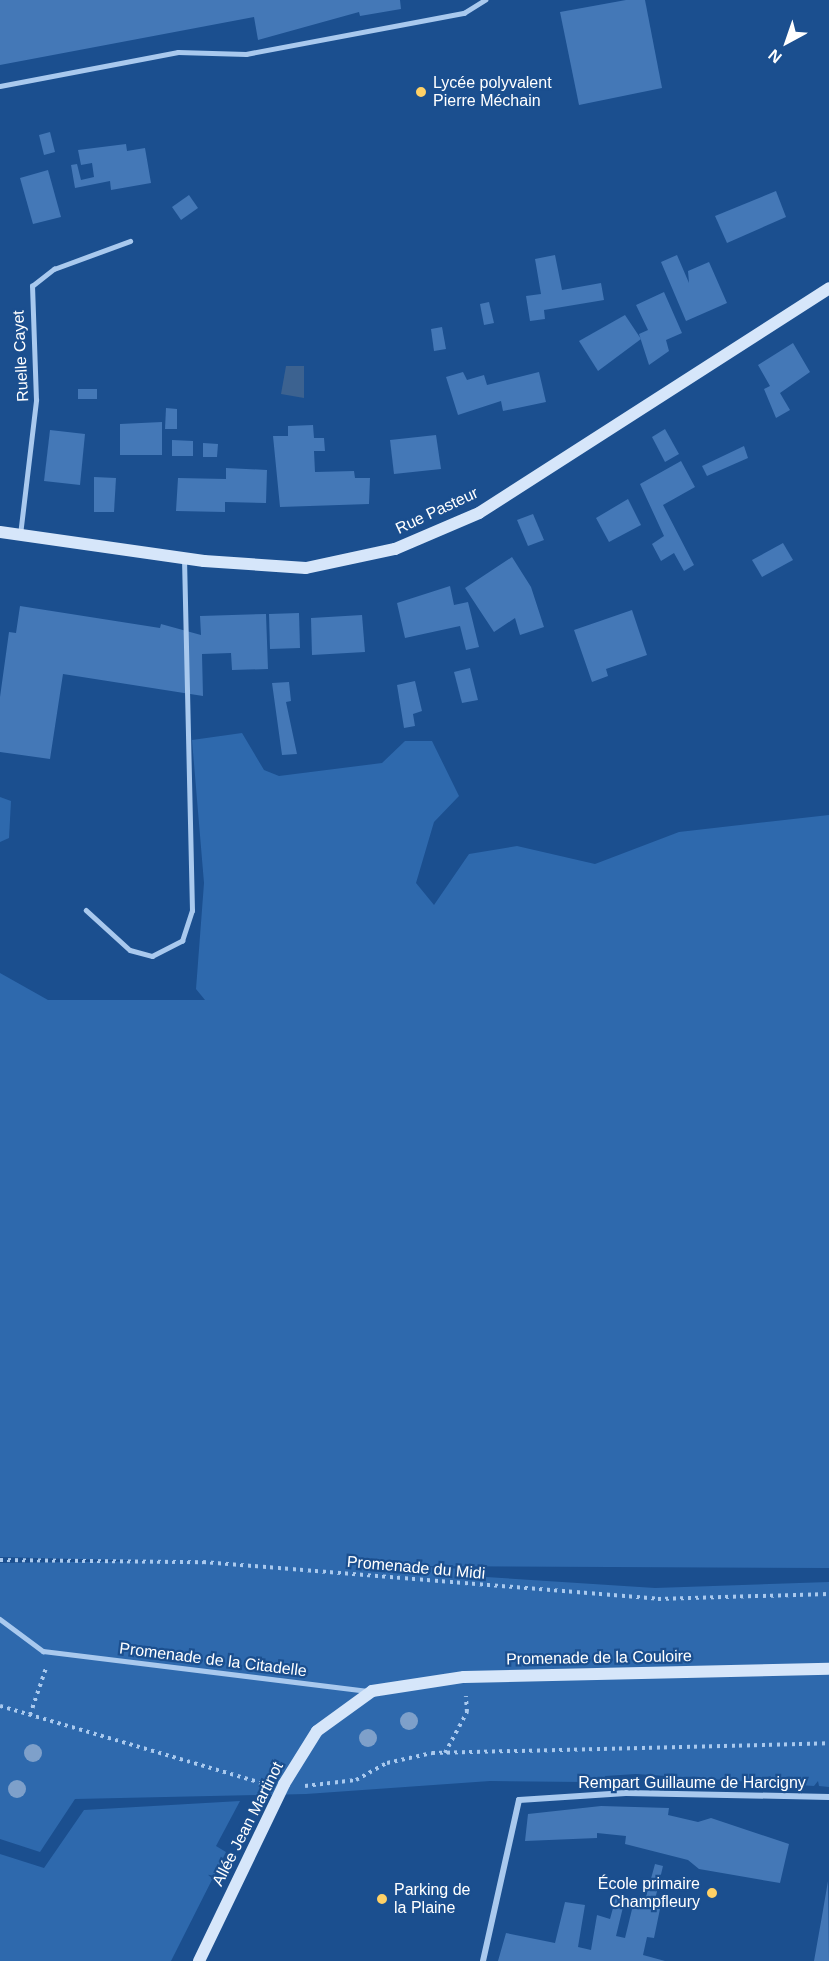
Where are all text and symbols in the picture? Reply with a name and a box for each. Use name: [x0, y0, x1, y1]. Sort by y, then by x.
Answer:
north arrow: [757, 12, 817, 72]
text: N: [765, 46, 785, 66]
place label: Lycée polyvalent Pierre Méchain: [433, 73, 552, 111]
marker: Lycée polyvalent Pierre Méchain: [414, 85, 428, 99]
street label: Ruelle Cayet: [9, 310, 33, 402]
street label: Rue Pasteur: [393, 484, 481, 538]
street label: Promenade du Midi: [346, 1552, 486, 1584]
street label: Promenade de la Citadelle: [118, 1639, 308, 1681]
street label: Promenade de la Couloire: [506, 1647, 692, 1669]
street label: Allée Jean Martinot: [208, 1759, 288, 1889]
street label: Rempart Guillaume de Harcigny: [578, 1773, 806, 1793]
place label: École primaire Champfleury: [598, 1874, 700, 1912]
place label: Parking de la Plaine: [394, 1880, 470, 1918]
marker: École primaire Champfleury: [705, 1886, 719, 1900]
marker: Parking de la Plaine: [375, 1892, 389, 1906]

